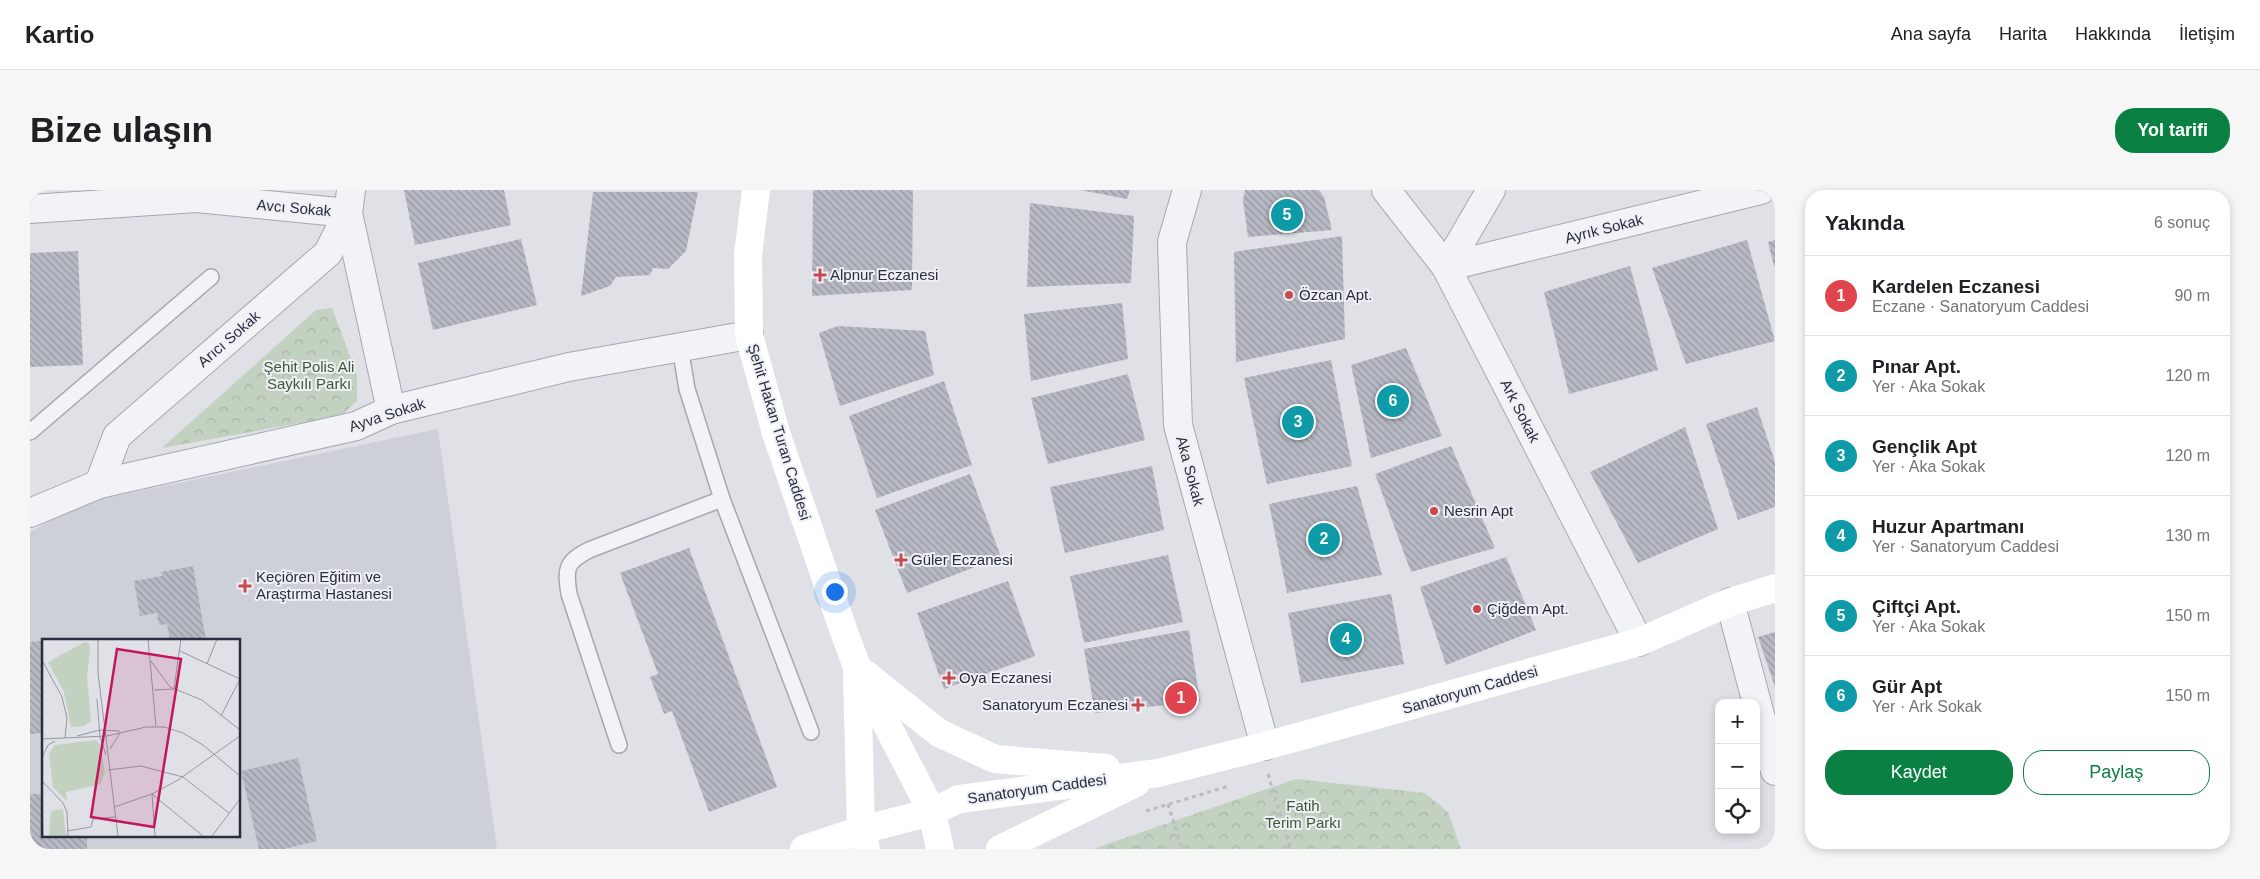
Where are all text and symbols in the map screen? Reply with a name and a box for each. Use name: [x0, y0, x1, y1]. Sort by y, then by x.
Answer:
text: Kartio: [25, 21, 94, 48]
text: Ana sayfa: [1891, 24, 1971, 44]
text: Harita: [1999, 24, 2047, 44]
text: Hakkında: [2075, 24, 2151, 44]
text: İletişim: [2179, 24, 2235, 44]
button: Yol tarifi: [2115, 108, 2230, 153]
text: Bize ulaşın: [30, 110, 213, 149]
street label: Avcı Sokak: [256, 196, 333, 219]
pin: 5: [1271, 196, 1303, 234]
street label: Ayrık Sokak: [1563, 211, 1645, 246]
text: Yakında: [1825, 211, 1904, 234]
text: 6 sonuç: [2154, 214, 2210, 231]
place label: Alpnur Eczanesi: [830, 266, 938, 283]
marker: Alpnur Eczanesi: [814, 269, 826, 281]
text: Kardelen Eczanesi: [1872, 276, 2040, 297]
place label: Özcan Apt.: [1299, 286, 1372, 303]
text: 1: [1837, 287, 1845, 304]
text: 90 m: [2174, 287, 2210, 304]
marker: Özcan Apt.: [1283, 289, 1295, 301]
text: Eczane · Sanatoryum Caddesi: [1872, 298, 2089, 315]
street label: Arıcı Sokak: [194, 307, 264, 370]
street label: Şehit Hakan Turan Caddesi: [745, 342, 814, 522]
text: Pınar Apt.: [1872, 356, 1961, 377]
park label: Şehit Polis Ali Saykılı Parkı: [264, 358, 354, 392]
text: 2: [1837, 367, 1845, 384]
text: 120 m: [2166, 367, 2210, 384]
street label: Ark Sokak: [1497, 376, 1544, 446]
text: Yer · Aka Sokak: [1872, 378, 1985, 395]
pin: 6: [1377, 382, 1409, 420]
street label: Ayva Sokak: [347, 394, 427, 435]
pin: 3: [1282, 403, 1314, 441]
street label: Aka Sokak: [1173, 434, 1208, 508]
text: Gençlik Apt: [1872, 436, 1977, 457]
text: 3: [1837, 447, 1845, 464]
text: 120 m: [2166, 447, 2210, 464]
text: Yer · Aka Sokak: [1872, 458, 1985, 475]
place label: Nesrin Apt: [1444, 502, 1514, 519]
marker: Nesrin Apt: [1428, 505, 1440, 517]
text: Huzur Apartmanı: [1872, 516, 2024, 537]
pin: 2: [1308, 520, 1340, 558]
text: 4: [1837, 527, 1845, 544]
text: 130 m: [2166, 527, 2210, 544]
text: Yer · Sanatoryum Caddesi: [1872, 538, 2059, 555]
place label: Güler Eczanesi: [911, 551, 1013, 568]
marker: Güler Eczanesi: [895, 554, 907, 566]
place label: Keçiören Eğitim ve Araştırma Hastanesi: [256, 568, 392, 602]
marker: Keçiören Eğitim ve Araştırma Hastanesi: [238, 579, 252, 593]
your location: [822, 579, 848, 605]
text: Çiftçi Apt.: [1872, 596, 1961, 617]
place label: Çiğdem Apt.: [1487, 600, 1569, 617]
marker: Çiğdem Apt.: [1471, 603, 1483, 615]
text: 5: [1837, 607, 1845, 624]
text: 150 m: [2166, 607, 2210, 624]
text: Yer · Aka Sokak: [1872, 618, 1985, 635]
pin: 4: [1330, 620, 1362, 658]
inset map: [42, 639, 240, 836]
street label: Sanatoryum Caddesi: [1400, 662, 1540, 717]
place label: Oya Eczanesi: [959, 669, 1052, 686]
marker: Oya Eczanesi: [943, 672, 955, 684]
text: Gür Apt: [1872, 676, 1942, 697]
pin: 1: [1165, 679, 1197, 717]
text: 6: [1837, 687, 1845, 704]
text: 150 m: [2166, 687, 2210, 704]
place label: Sanatoryum Eczanesi: [982, 696, 1128, 713]
text: Yer · Ark Sokak: [1872, 698, 1982, 715]
marker: Sanatoryum Eczanesi: [1132, 699, 1144, 711]
map controls: [1715, 699, 1760, 834]
button: +: [1715, 699, 1760, 744]
button: −: [1715, 744, 1760, 789]
button: Kaydet: [1825, 750, 2013, 795]
button: Paylaş: [2023, 750, 2210, 795]
street label: Sanatoryum Caddesi: [966, 770, 1107, 807]
button: locate: [1715, 789, 1760, 834]
park label: Fatih Terim Parkı: [1265, 797, 1341, 831]

